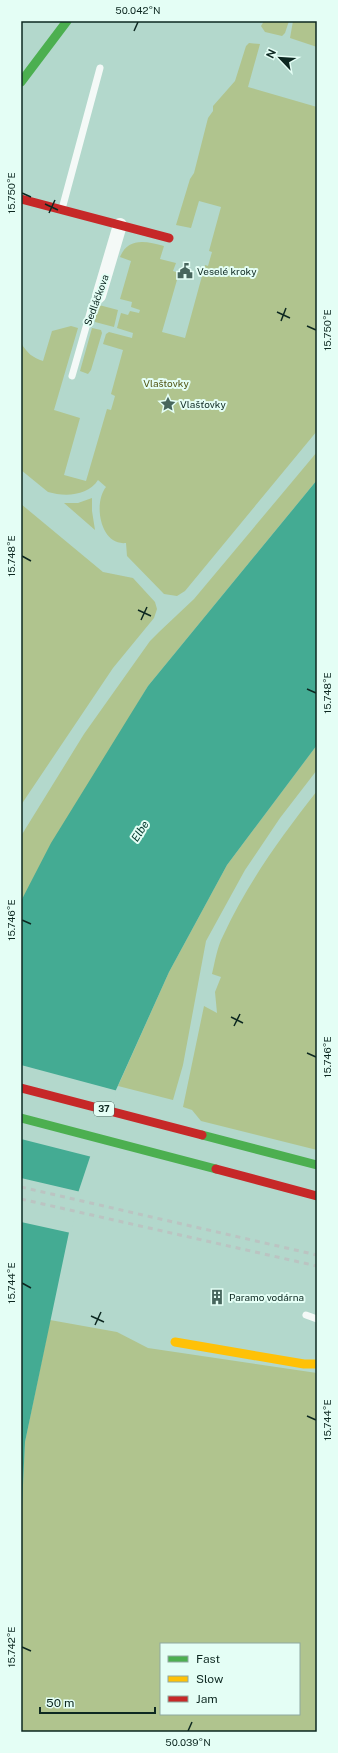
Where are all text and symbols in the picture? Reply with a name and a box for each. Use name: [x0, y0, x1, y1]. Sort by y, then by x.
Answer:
text: 50.042°N: [115, 4, 161, 16]
north arrow: [260, 38, 300, 78]
text: N: [264, 47, 278, 60]
text: 15.750°E: [5, 172, 17, 214]
public building icon: Veselé kroky: [176, 262, 194, 280]
place label: Veselé kroky: [197, 265, 257, 277]
street label: Sedláčkova: [81, 273, 111, 327]
text: 15.750°E: [321, 309, 333, 351]
park label: Vlaštovky: [143, 377, 189, 389]
place icon: Vlašťovky: [159, 395, 177, 413]
place label: Vlašťovky: [180, 398, 227, 410]
text: 15.748°E: [5, 535, 17, 577]
text: 15.748°E: [321, 672, 333, 714]
water label: Elbe: [129, 818, 151, 844]
text: 15.746°E: [5, 899, 17, 941]
text: 15.746°E: [321, 1036, 333, 1078]
road number: 37: [94, 1102, 114, 1116]
text: 15.744°E: [5, 1262, 17, 1304]
building icon: Paramo vodárna: [208, 1288, 226, 1306]
place label: Paramo vodárna: [229, 1291, 304, 1303]
text: 15.744°E: [321, 1399, 333, 1441]
text: 15.742°E: [5, 1626, 17, 1668]
legend: [160, 1643, 300, 1715]
text: Fast: [196, 1652, 221, 1666]
text: Slow: [196, 1672, 224, 1686]
scale bar: [40, 1689, 155, 1715]
text: Jam: [196, 1692, 218, 1706]
text: 50 m: [46, 1696, 74, 1710]
text: 50.039°N: [165, 1736, 211, 1748]

